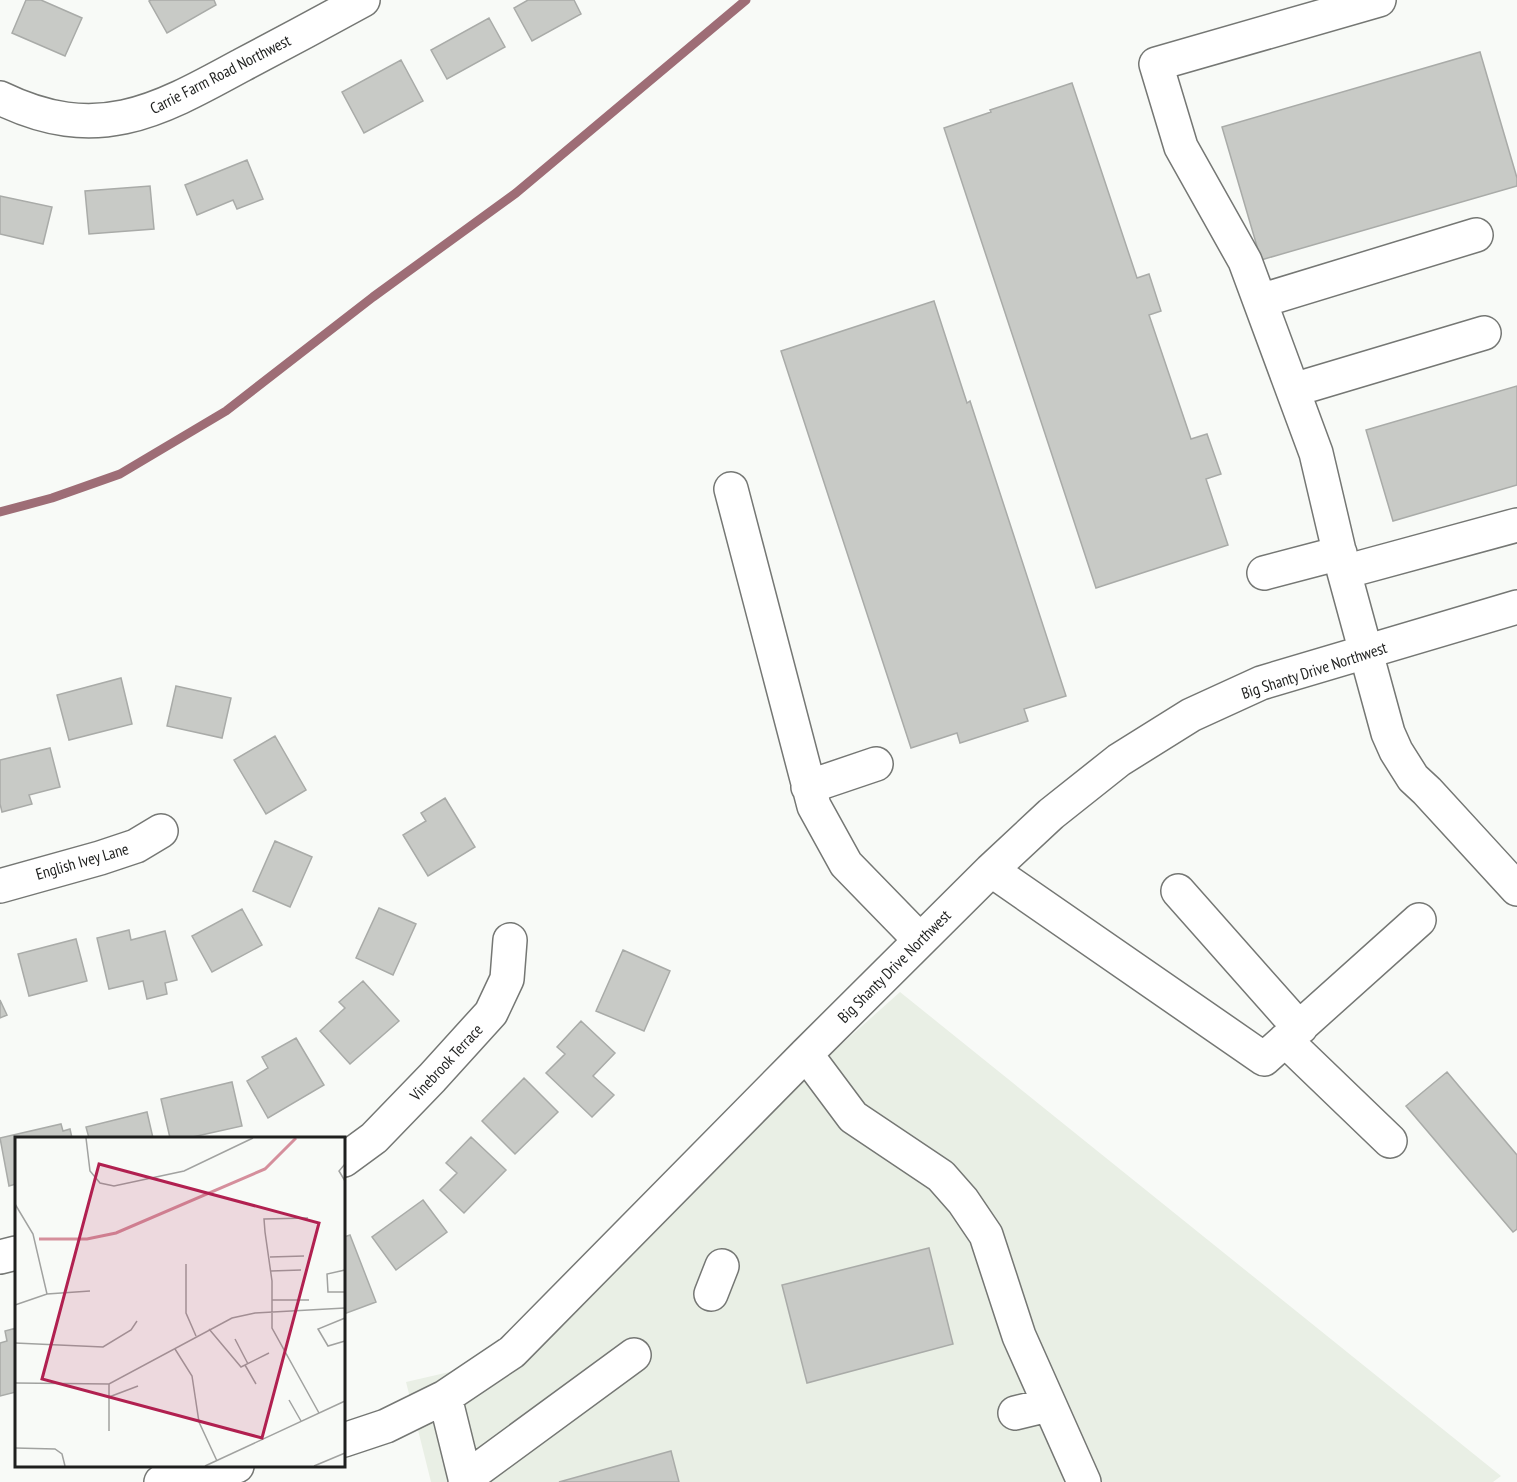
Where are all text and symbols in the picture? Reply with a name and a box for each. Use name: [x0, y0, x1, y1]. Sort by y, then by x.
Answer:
street label: Carrie Farm Road Northwest: [146, 30, 294, 118]
street label: Big Shanty Drive Northwest: [1239, 637, 1390, 703]
street label: English Ivey Lane: [33, 838, 131, 884]
street label: Big Shanty Drive Northwest: [833, 905, 955, 1027]
street label: Vinebrook Terrace: [405, 1019, 487, 1105]
inset map: [15, 1137, 345, 1467]

